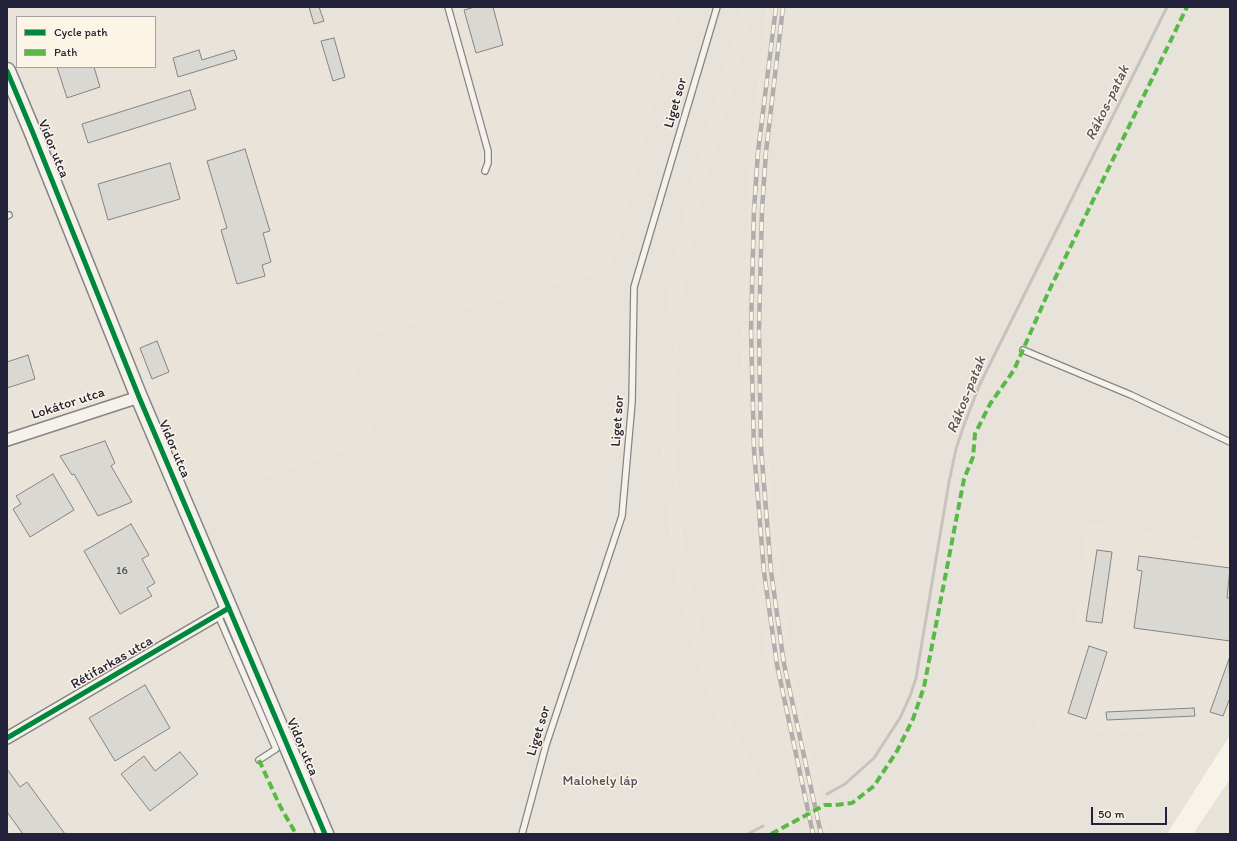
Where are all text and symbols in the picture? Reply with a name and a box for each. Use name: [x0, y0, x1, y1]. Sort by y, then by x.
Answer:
legend: [16, 16, 156, 68]
text: Cycle path: [54, 25, 108, 39]
text: Path: [54, 45, 77, 59]
water label: Rákos-patak: [1082, 63, 1134, 143]
street label: Liget sor: [661, 76, 691, 130]
street label: Vidor utca: [34, 117, 72, 181]
water label: Rákos-patak: [943, 354, 991, 436]
street label: Lokátor utca: [29, 384, 107, 424]
street label: Liget sor: [608, 395, 628, 447]
street label: Vidor utca: [154, 417, 194, 481]
house number: 16: [116, 564, 128, 578]
street label: Rétifarkas utca: [68, 633, 156, 693]
street label: Liget sor: [523, 704, 555, 758]
street label: Vidor utca: [282, 715, 322, 779]
park label: Malohely láp: [562, 773, 638, 789]
scale bar: [1093, 799, 1169, 825]
text: 50 m: [1098, 807, 1124, 821]

